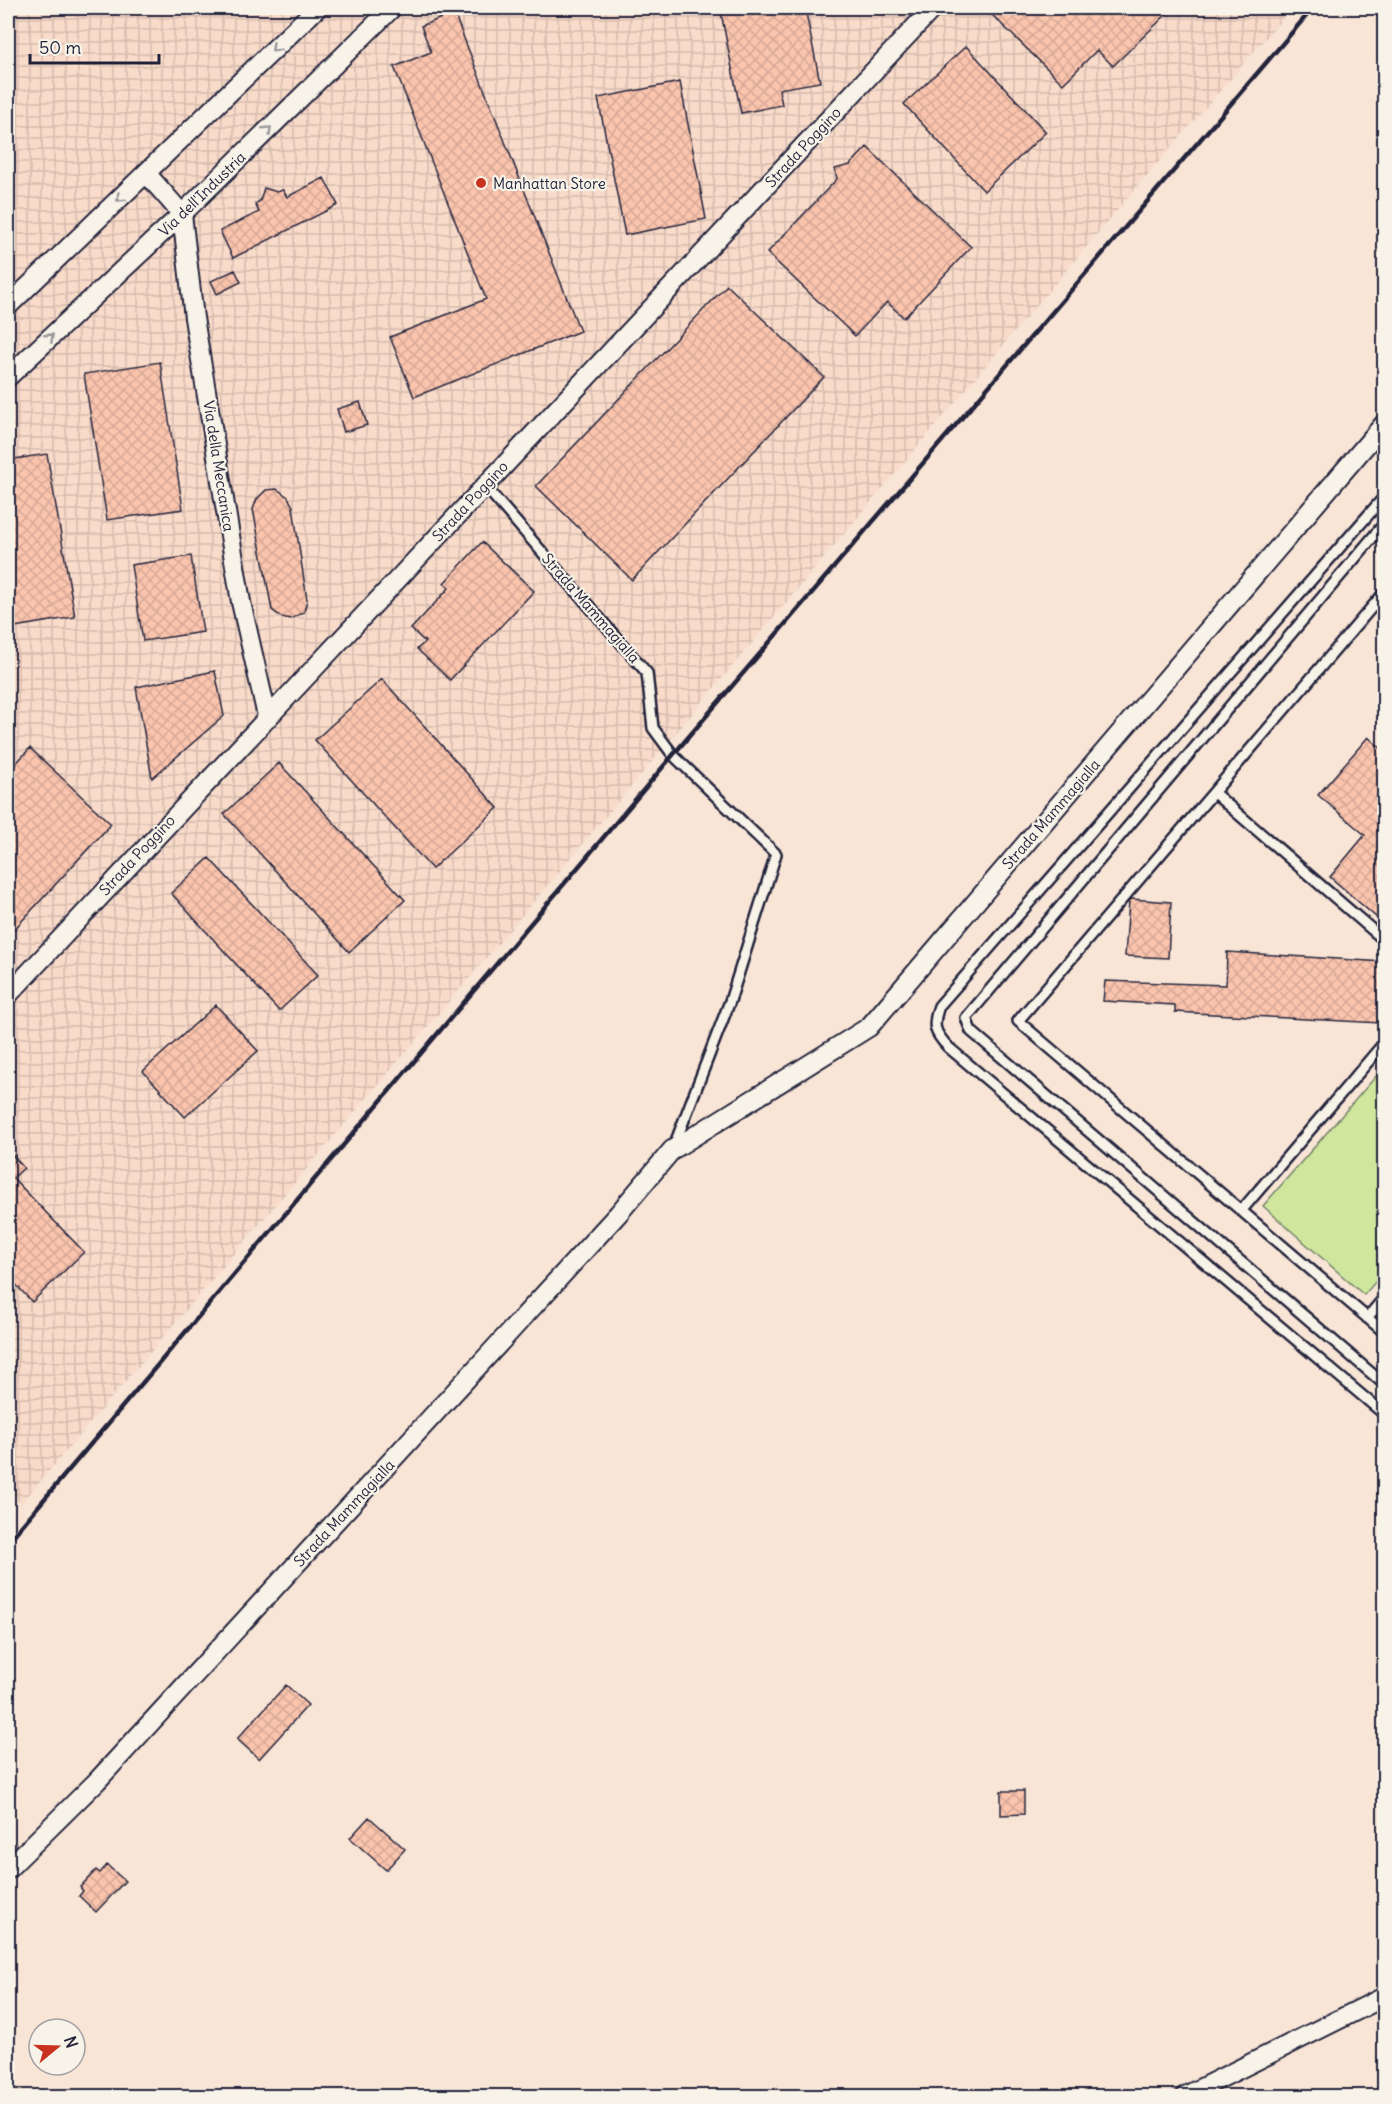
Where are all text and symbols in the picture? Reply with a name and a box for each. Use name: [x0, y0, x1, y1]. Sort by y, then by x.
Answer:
scale bar: [30, 27, 159, 65]
text: 50 m: [39, 36, 81, 59]
one-way arrow: [272, 41, 282, 52]
street label: Strada Poggino: [761, 103, 845, 191]
one-way arrow: [261, 126, 271, 137]
street label: Via dell'Industria: [154, 147, 250, 240]
place label: Manhattan Store: [493, 174, 606, 193]
marker: Manhattan Store: [474, 176, 488, 190]
one-way arrow: [116, 191, 126, 202]
one-way arrow: [44, 333, 54, 344]
street label: Via della Meccanica: [199, 399, 239, 533]
street label: Strada Poggino: [428, 457, 512, 545]
street label: Strada Mammagialla: [538, 549, 644, 667]
street label: Strada Mammagialla: [998, 755, 1104, 873]
street label: Strada Poggino: [95, 811, 179, 899]
street label: Strada Mammagialla: [289, 1455, 399, 1571]
north arrow: [27, 2017, 87, 2077]
text: N: [60, 2034, 82, 2051]

